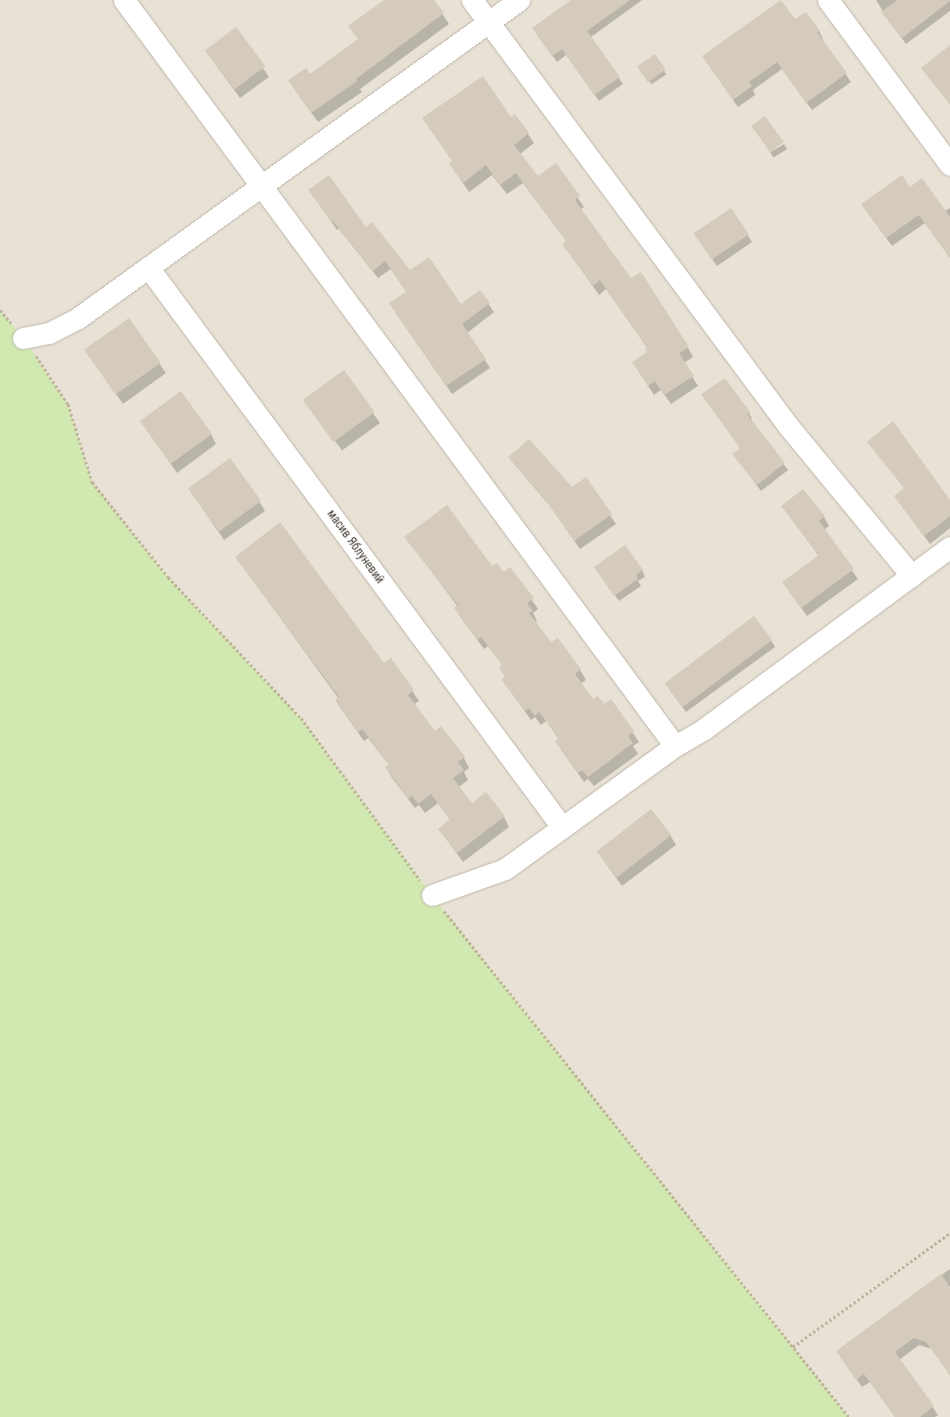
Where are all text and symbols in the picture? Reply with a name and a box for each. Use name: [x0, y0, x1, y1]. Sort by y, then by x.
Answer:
street label: масив Яблуневий: [323, 507, 387, 587]

